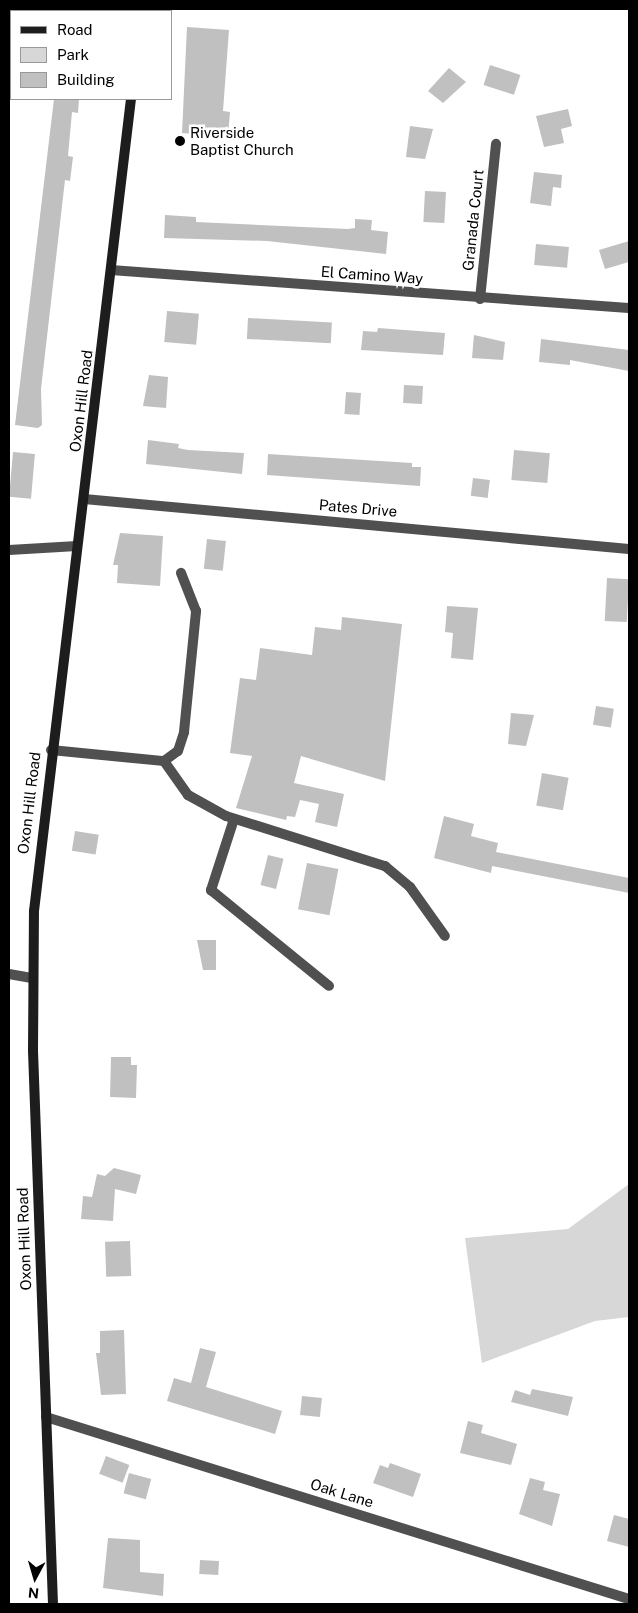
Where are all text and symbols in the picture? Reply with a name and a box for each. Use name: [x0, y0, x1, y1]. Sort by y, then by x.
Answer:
legend: [10, 10, 172, 100]
text: Road: [57, 21, 93, 38]
text: Park: [57, 46, 89, 63]
text: Building: [57, 71, 115, 88]
place label: Riverside Baptist Church: [190, 123, 294, 158]
marker: Riverside Baptist Church: [174, 135, 186, 147]
street label: Granada Court: [459, 168, 487, 272]
street label: El Camino Way: [320, 262, 424, 288]
street label: Oxon Hill Road: [66, 349, 96, 453]
street label: Pates Drive: [318, 496, 398, 520]
street label: Oxon Hill Road: [14, 751, 44, 855]
street label: Oxon Hill Road: [13, 1187, 35, 1291]
street label: Oak Lane: [308, 1475, 376, 1511]
north arrow: [10, 1553, 60, 1603]
text: N: [27, 1584, 40, 1601]

